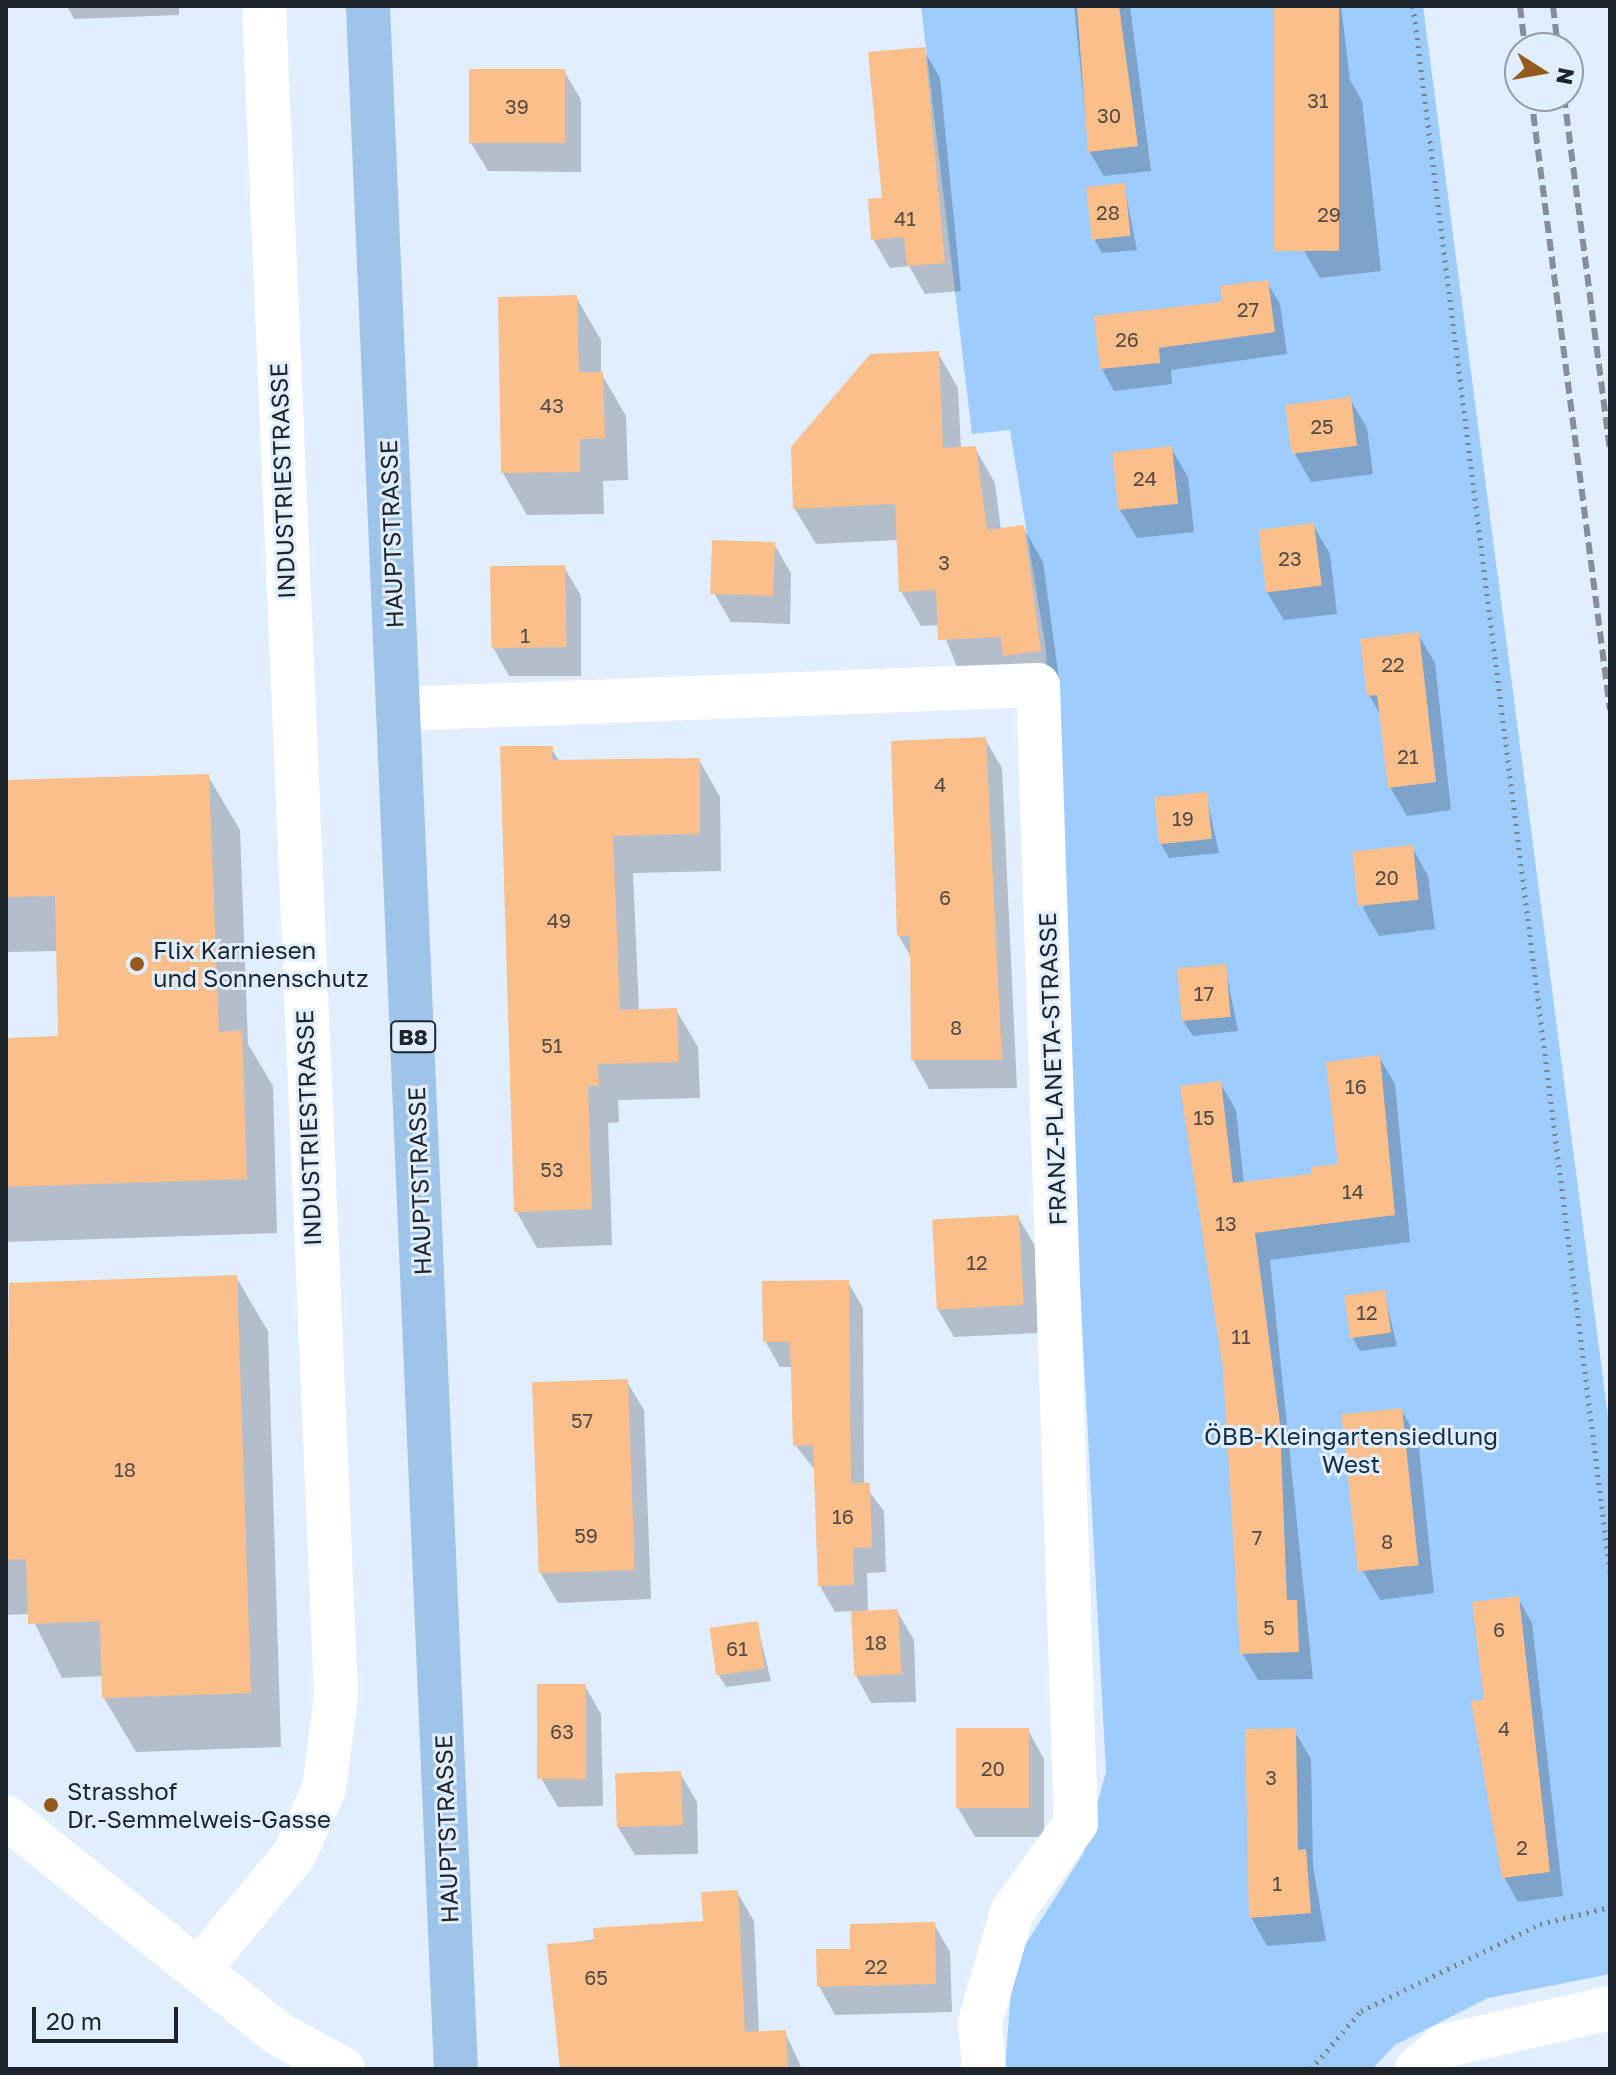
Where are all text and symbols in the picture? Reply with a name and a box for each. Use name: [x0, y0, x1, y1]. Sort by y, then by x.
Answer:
north arrow: [1504, 32, 1584, 112]
text: N: [1551, 65, 1581, 87]
house number: 31: [1307, 88, 1329, 112]
house number: 39: [505, 94, 529, 118]
house number: 30: [1097, 103, 1121, 127]
house number: 28: [1096, 200, 1120, 224]
house number: 29: [1317, 202, 1341, 226]
house number: 41: [894, 206, 916, 230]
house number: 27: [1237, 297, 1259, 321]
house number: 26: [1115, 327, 1139, 351]
street label: INDUSTRIESTRASSE: [263, 363, 301, 599]
house number: 43: [540, 393, 564, 417]
house number: 25: [1310, 414, 1334, 438]
street label: HAUPTSTRASSE: [373, 439, 409, 629]
house number: 24: [1133, 466, 1157, 490]
house number: 23: [1278, 546, 1302, 570]
house number: 3: [938, 550, 950, 574]
house number: 1: [520, 623, 530, 647]
house number: 22: [1381, 652, 1405, 676]
house number: 21: [1397, 744, 1419, 768]
house number: 4: [934, 772, 946, 796]
house number: 19: [1172, 806, 1194, 830]
house number: 20: [1375, 865, 1399, 889]
house number: 6: [939, 885, 951, 909]
house number: 49: [547, 908, 571, 932]
street label: FRANZ-PLANETA-STRASSE: [1032, 912, 1072, 1226]
place label: Flix Karniesen und Sonnenschutz: [153, 936, 368, 992]
marker: Flix Karniesen und Sonnenschutz: [128, 955, 146, 973]
house number: 17: [1194, 981, 1214, 1005]
street label: INDUSTRIESTRASSE: [289, 1010, 327, 1246]
house number: 8: [950, 1015, 962, 1039]
road number: B8: [389, 1019, 437, 1055]
house number: 51: [541, 1033, 563, 1057]
house number: 16: [1345, 1074, 1367, 1098]
street label: HAUPTSTRASSE: [401, 1086, 437, 1276]
house number: 15: [1193, 1105, 1215, 1129]
house number: 53: [540, 1157, 564, 1181]
house number: 14: [1342, 1179, 1364, 1203]
house number: 13: [1215, 1211, 1237, 1235]
house number: 12: [966, 1250, 988, 1274]
house number: 12: [1356, 1300, 1378, 1324]
house number: 11: [1231, 1324, 1251, 1348]
house number: 57: [571, 1408, 593, 1432]
park label: ÖBB-Kleingartensiedlung West: [1204, 1422, 1498, 1478]
house number: 18: [114, 1457, 136, 1481]
house number: 16: [832, 1504, 854, 1528]
house number: 59: [574, 1523, 598, 1547]
house number: 7: [1252, 1525, 1262, 1549]
house number: 8: [1381, 1529, 1393, 1553]
house number: 5: [1263, 1615, 1275, 1639]
house number: 6: [1493, 1617, 1505, 1641]
house number: 18: [865, 1630, 887, 1654]
house number: 61: [726, 1636, 748, 1660]
house number: 4: [1498, 1716, 1510, 1740]
house number: 63: [550, 1719, 574, 1743]
street label: HAUPTSTRASSE: [428, 1734, 464, 1924]
house number: 20: [981, 1756, 1005, 1780]
house number: 3: [1265, 1765, 1277, 1789]
place label: Strasshof Dr.-Semmelweis-Gasse: [67, 1777, 331, 1833]
marker: Strasshof Dr.-Semmelweis-Gasse: [42, 1796, 60, 1814]
house number: 2: [1516, 1835, 1528, 1859]
house number: 1: [1272, 1871, 1282, 1895]
house number: 22: [864, 1954, 888, 1978]
house number: 65: [584, 1965, 608, 1989]
scale bar: [36, 1991, 182, 2041]
text: 20 m: [46, 2006, 102, 2035]

